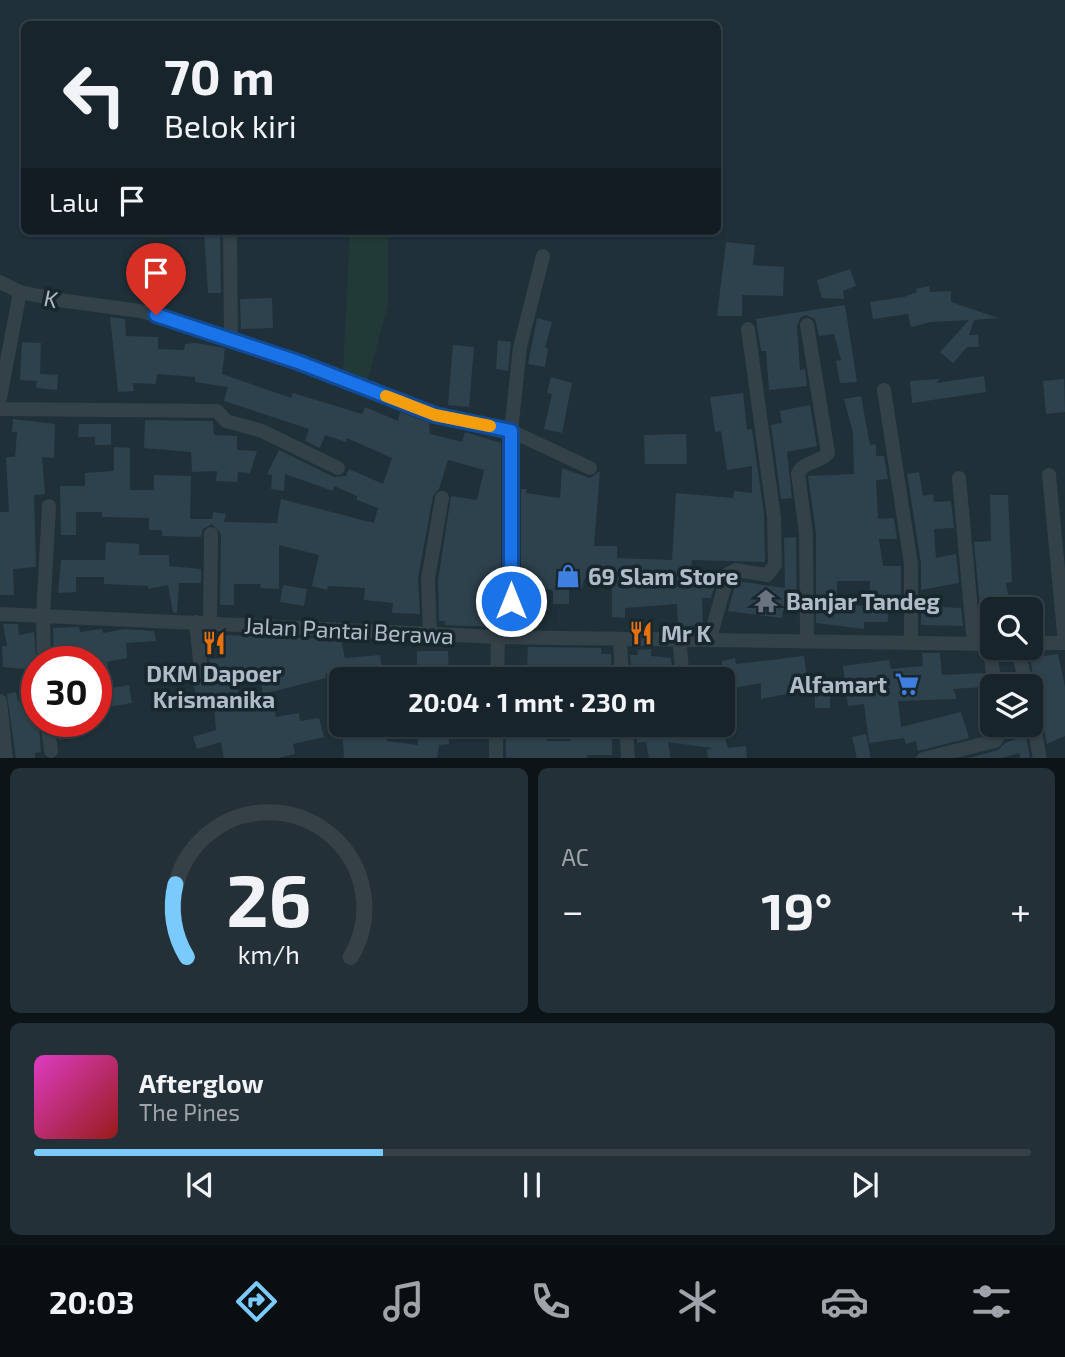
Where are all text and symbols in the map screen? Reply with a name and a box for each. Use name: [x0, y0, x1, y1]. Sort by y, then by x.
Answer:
text: 70 m: [164, 46, 275, 105]
icon: left: [49, 49, 140, 140]
text: Belok kiri: [164, 106, 297, 144]
icon: arrive: [113, 182, 151, 220]
text: Lalu: [49, 186, 99, 217]
pin: [126, 243, 186, 315]
icon: arrive: [137, 254, 175, 292]
street label: K: [41, 283, 61, 313]
shop icon: 69 Slam Store: [554, 562, 582, 590]
place label: 69 Slam Store: [588, 562, 739, 590]
position arrow: [474, 564, 548, 638]
temple icon: Banjar Tandeg: [752, 587, 780, 615]
place label: Banjar Tandeg: [786, 587, 940, 615]
map controls: [980, 597, 1043, 737]
button: search: [980, 597, 1043, 660]
street label: Jalan Pantai Berawa: [243, 611, 455, 649]
restaurant icon: Mr K: [627, 619, 655, 647]
place label: Mr K: [661, 619, 711, 647]
restaurant icon: DKM Dapoer Krismanika: [200, 629, 228, 657]
speed limit sign: 30: [21, 646, 112, 737]
place label: DKM Dapoer Krismanika: [146, 659, 282, 713]
place label: Alfamart: [790, 670, 887, 698]
supermarket icon: Alfamart: [893, 670, 921, 698]
button: layers: [980, 674, 1043, 737]
text: 20:04 · 1 mnt · 230 m: [408, 686, 656, 717]
text: AC: [562, 843, 589, 871]
text: 26: [226, 854, 311, 942]
text: 19°: [761, 878, 832, 940]
text: −: [562, 887, 584, 933]
text: +: [1010, 887, 1031, 933]
text: km/h: [238, 938, 300, 968]
text: Afterglow: [139, 1067, 264, 1098]
text: The Pines: [139, 1098, 240, 1126]
icon: previous: [181, 1166, 219, 1204]
icon: pause: [513, 1166, 551, 1204]
icon: next: [846, 1166, 884, 1204]
icon: directions: [232, 1277, 281, 1326]
icon: music: [379, 1277, 428, 1326]
icon: phone: [526, 1277, 575, 1326]
icon: climate: [673, 1277, 722, 1326]
icon: car: [820, 1277, 869, 1326]
icon: filters: [967, 1277, 1016, 1326]
text: 20:03: [49, 1282, 134, 1320]

